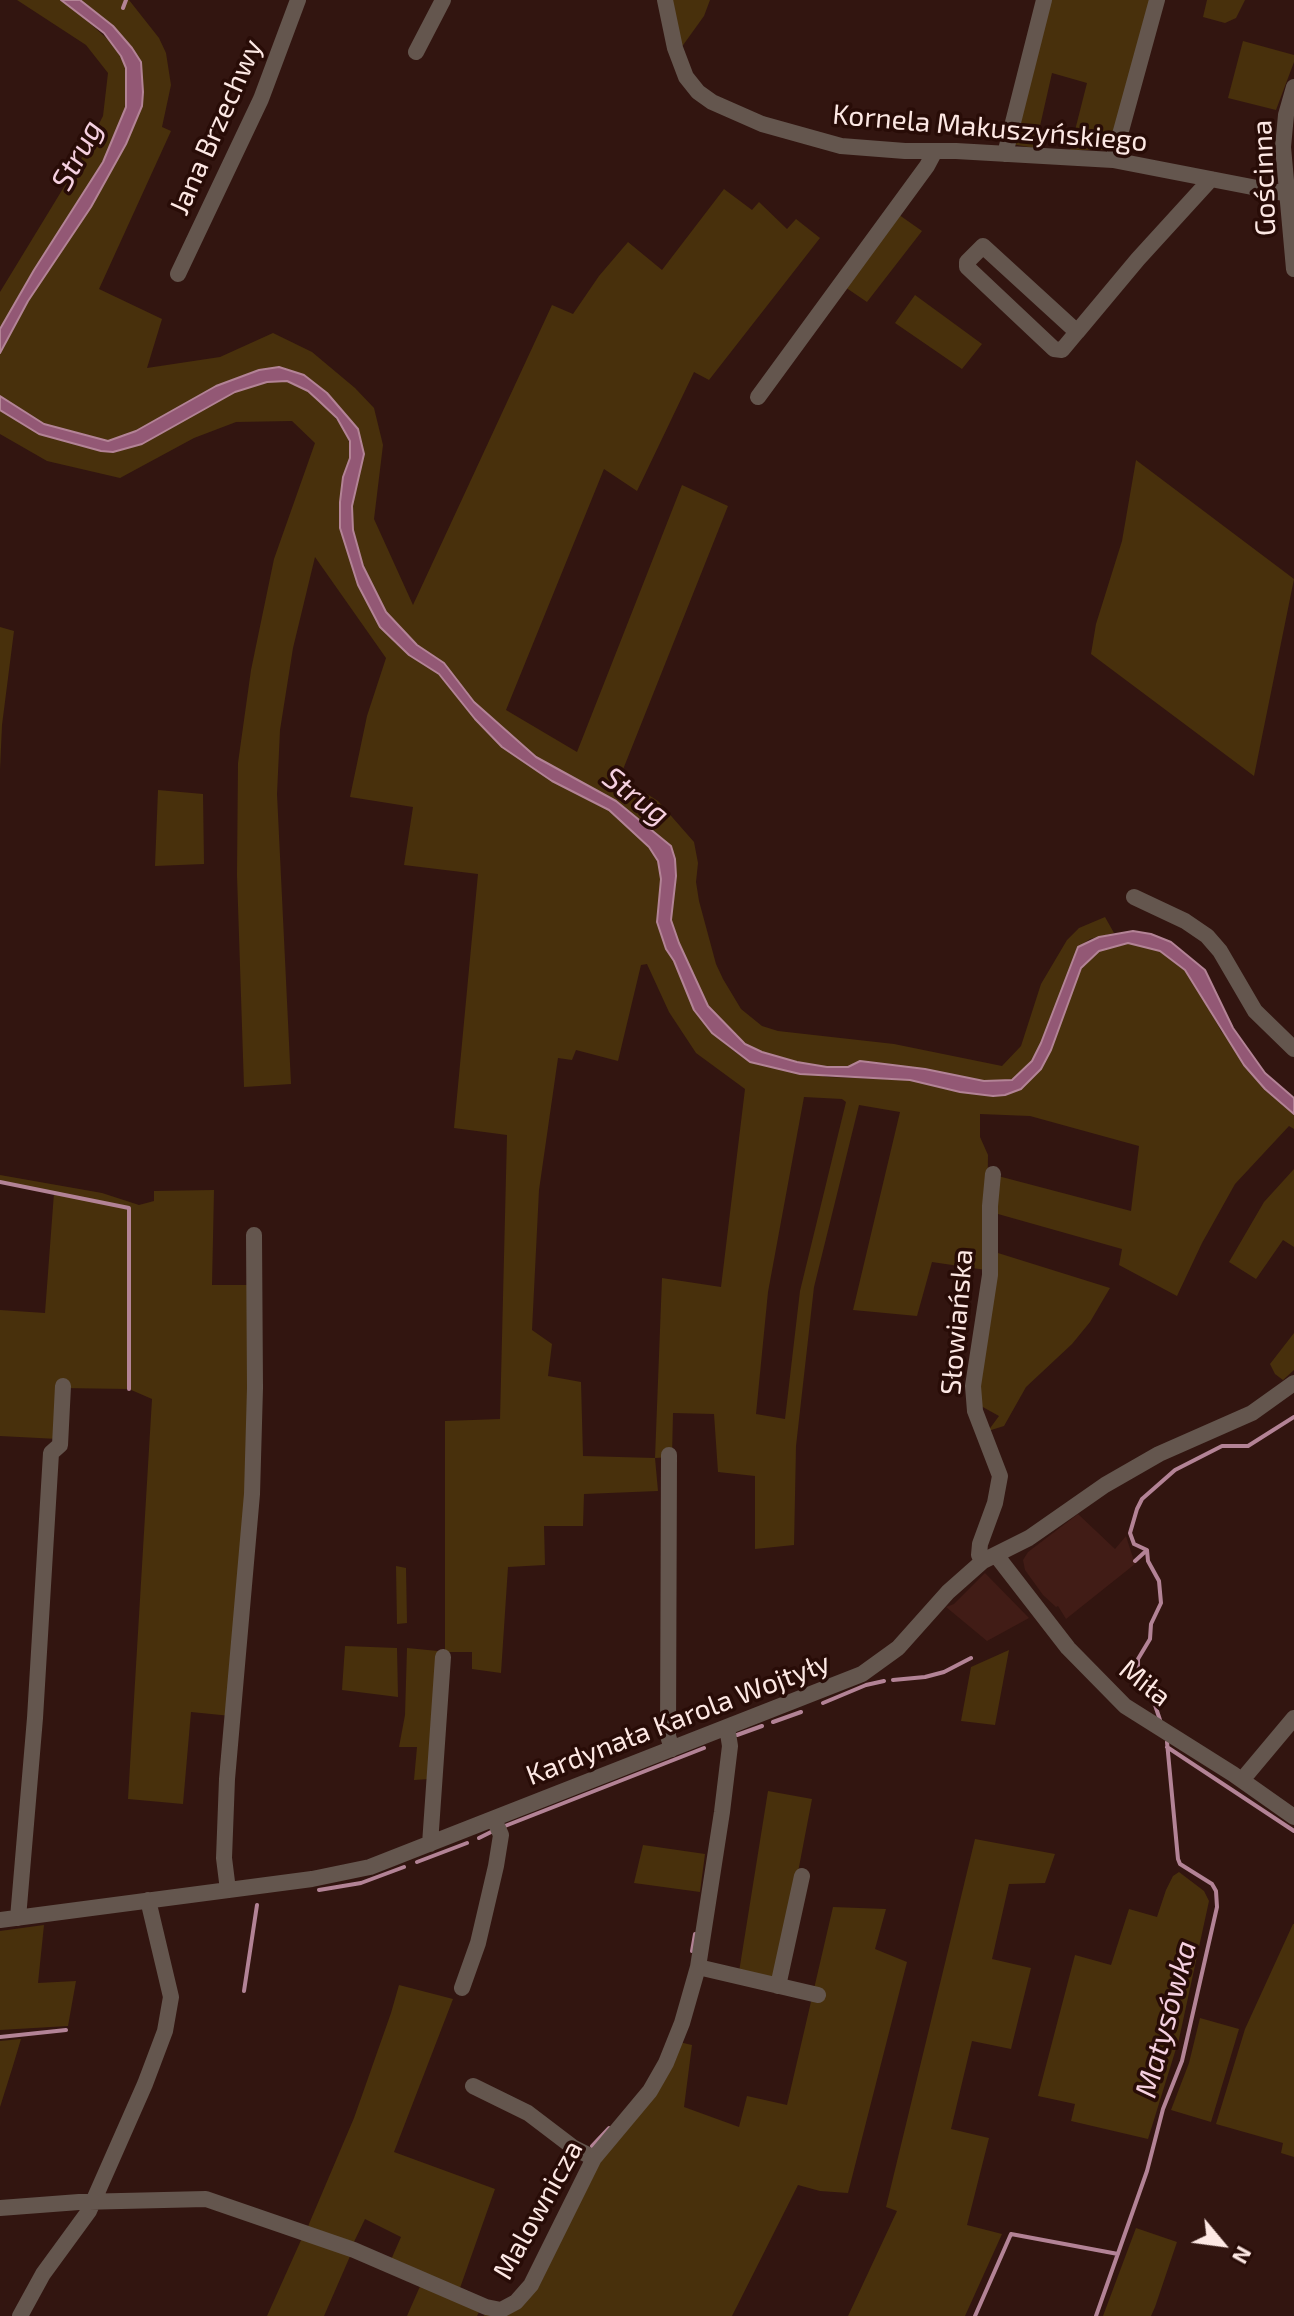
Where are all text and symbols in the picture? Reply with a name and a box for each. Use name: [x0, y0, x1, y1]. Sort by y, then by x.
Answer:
street label: Jana Brzechwy: [162, 34, 270, 220]
street label: Kornela Makuszyńskiego: [831, 97, 1149, 159]
water label: Strug: [44, 114, 110, 196]
street label: Gościnna: [1245, 119, 1283, 237]
water label: Strug: [596, 759, 676, 833]
street label: Słowiańska: [934, 1248, 980, 1396]
street label: Kardynała Karola Wojtyły: [521, 1646, 835, 1792]
street label: Miła: [1113, 1653, 1177, 1713]
water label: Matysówka: [1128, 1937, 1204, 2101]
street label: Malownicza: [486, 2135, 590, 2285]
north arrow: [1182, 2204, 1262, 2284]
text: N: [1228, 2242, 1258, 2269]

